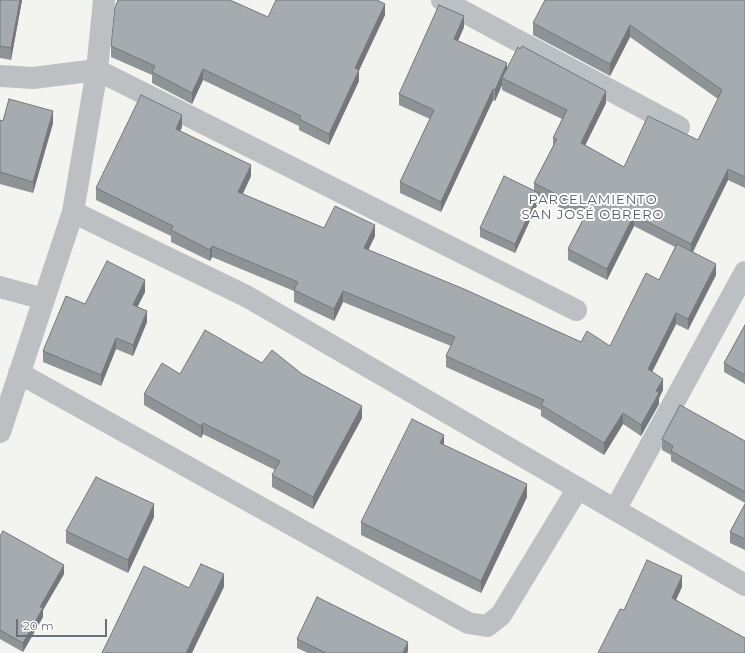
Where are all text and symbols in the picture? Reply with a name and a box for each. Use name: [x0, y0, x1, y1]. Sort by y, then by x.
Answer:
district label: PARCELAMIENTO SAN JOSÉ OBRERO: [522, 192, 664, 223]
scale bar: [18, 611, 109, 637]
text: 20 m: [23, 618, 54, 633]

